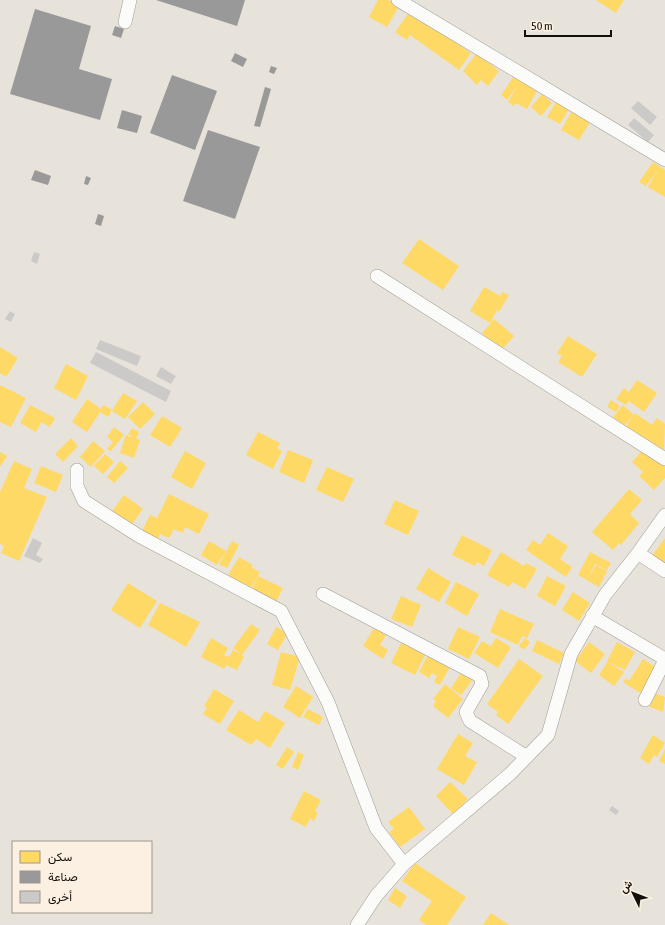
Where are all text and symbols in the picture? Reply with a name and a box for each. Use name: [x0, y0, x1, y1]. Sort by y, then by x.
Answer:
scale bar: [525, 12, 611, 38]
text: 50 m: [531, 19, 553, 33]
legend: [12, 841, 152, 913]
text: سكن: [48, 850, 72, 865]
text: صناعة: [48, 870, 78, 884]
north arrow: [613, 873, 653, 913]
text: ش: [617, 877, 635, 896]
text: أخرى: [48, 890, 72, 905]

